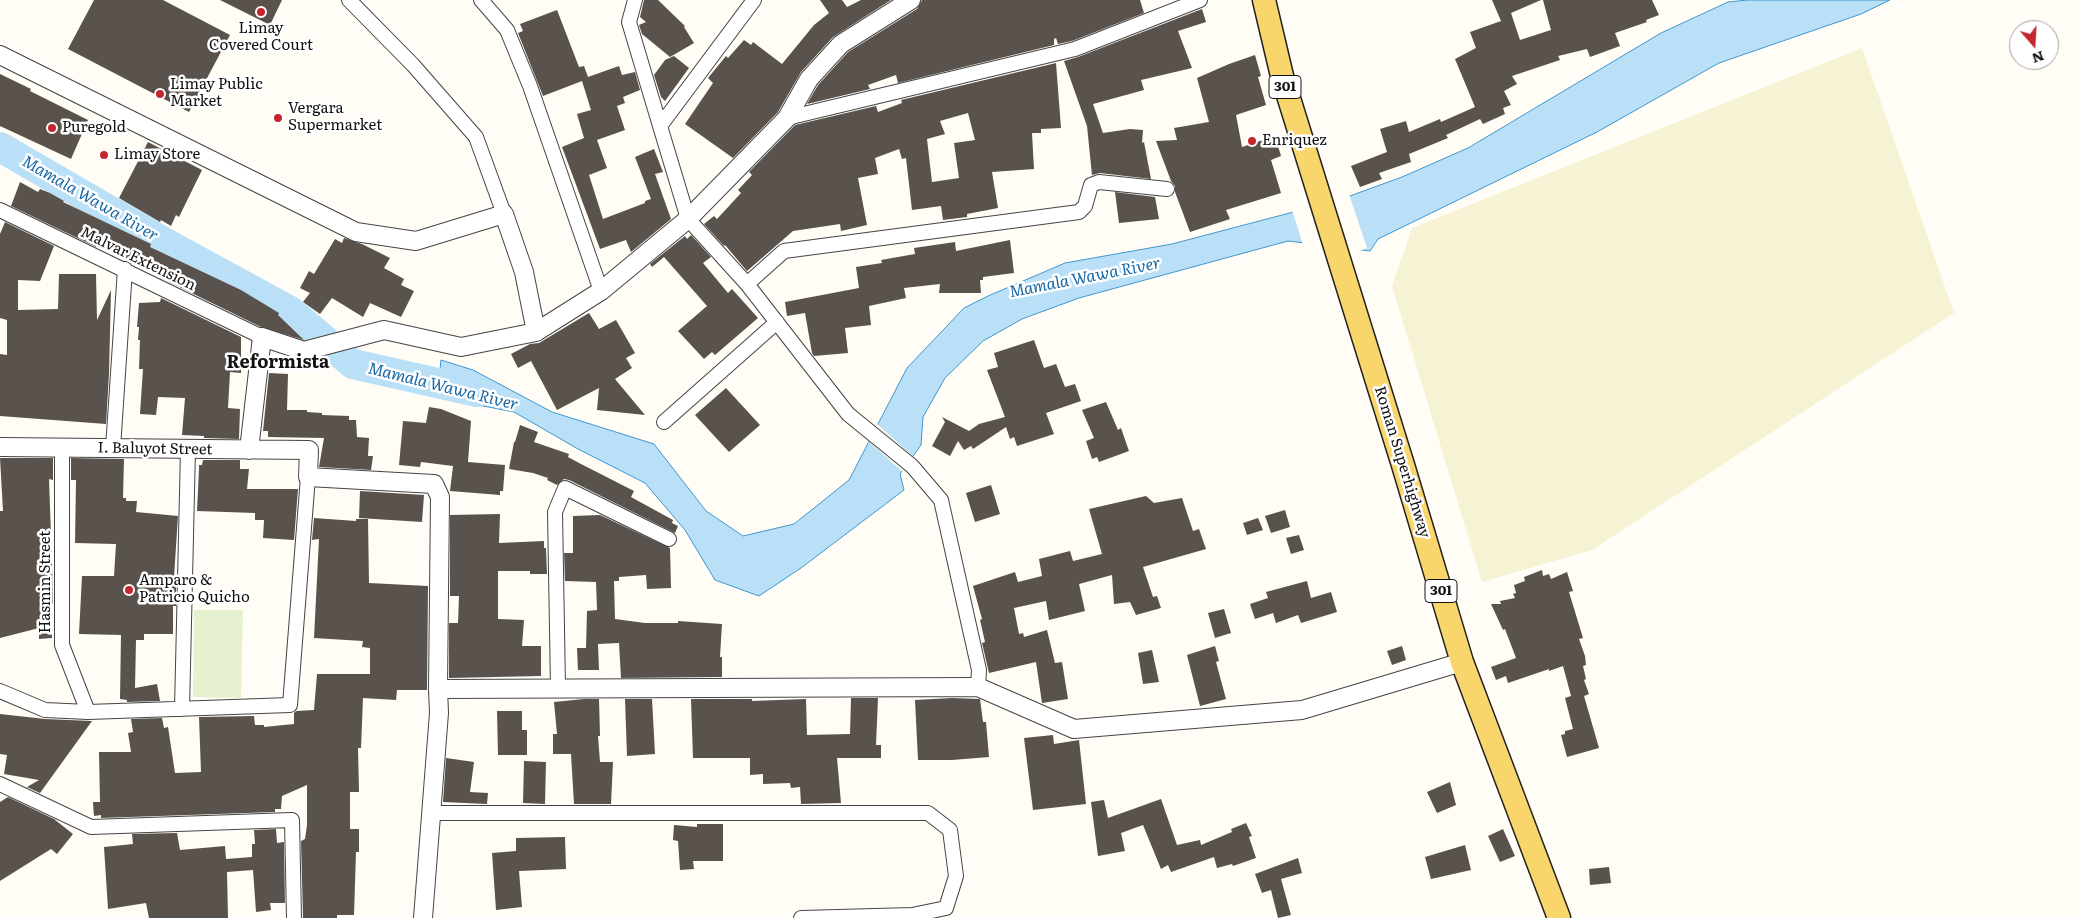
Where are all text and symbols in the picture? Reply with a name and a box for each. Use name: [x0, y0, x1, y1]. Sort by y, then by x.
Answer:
marker: Limay Covered Court: [255, 6, 267, 18]
place label: Limay Covered Court: [209, 20, 313, 55]
north arrow: [2009, 20, 2059, 70]
text: N: [2030, 47, 2047, 70]
road number: 301: [1269, 75, 1301, 98]
place label: Limay Public Market: [170, 76, 263, 111]
marker: Limay Public Market: [154, 88, 166, 100]
place label: Vergara Supermarket: [288, 100, 382, 135]
marker: Vergara Supermarket: [272, 112, 284, 124]
place label: Puregold: [62, 119, 126, 137]
marker: Puregold: [46, 122, 58, 134]
place label: Enriquez: [1262, 132, 1327, 150]
marker: Enriquez: [1246, 135, 1258, 147]
place label: Limay Store: [114, 146, 200, 164]
marker: Limay Store: [98, 149, 110, 161]
water label: Mamala Wawa River: [19, 152, 161, 246]
street label: Malvar Extension: [78, 223, 198, 295]
water label: Mamala Wawa River: [1008, 254, 1162, 302]
district label: Reformista: [226, 352, 330, 374]
water label: Mamala Wawa River: [366, 359, 520, 415]
street label: Roman Superhighway: [1370, 384, 1434, 540]
street label: I. Baluyot Street: [97, 439, 213, 459]
street label: Hasmin Street: [37, 531, 55, 633]
place label: Amparo & Patricio Quicho: [139, 572, 250, 607]
road number: 301: [1425, 580, 1457, 602]
marker: Amparo & Patricio Quicho: [123, 584, 135, 596]

